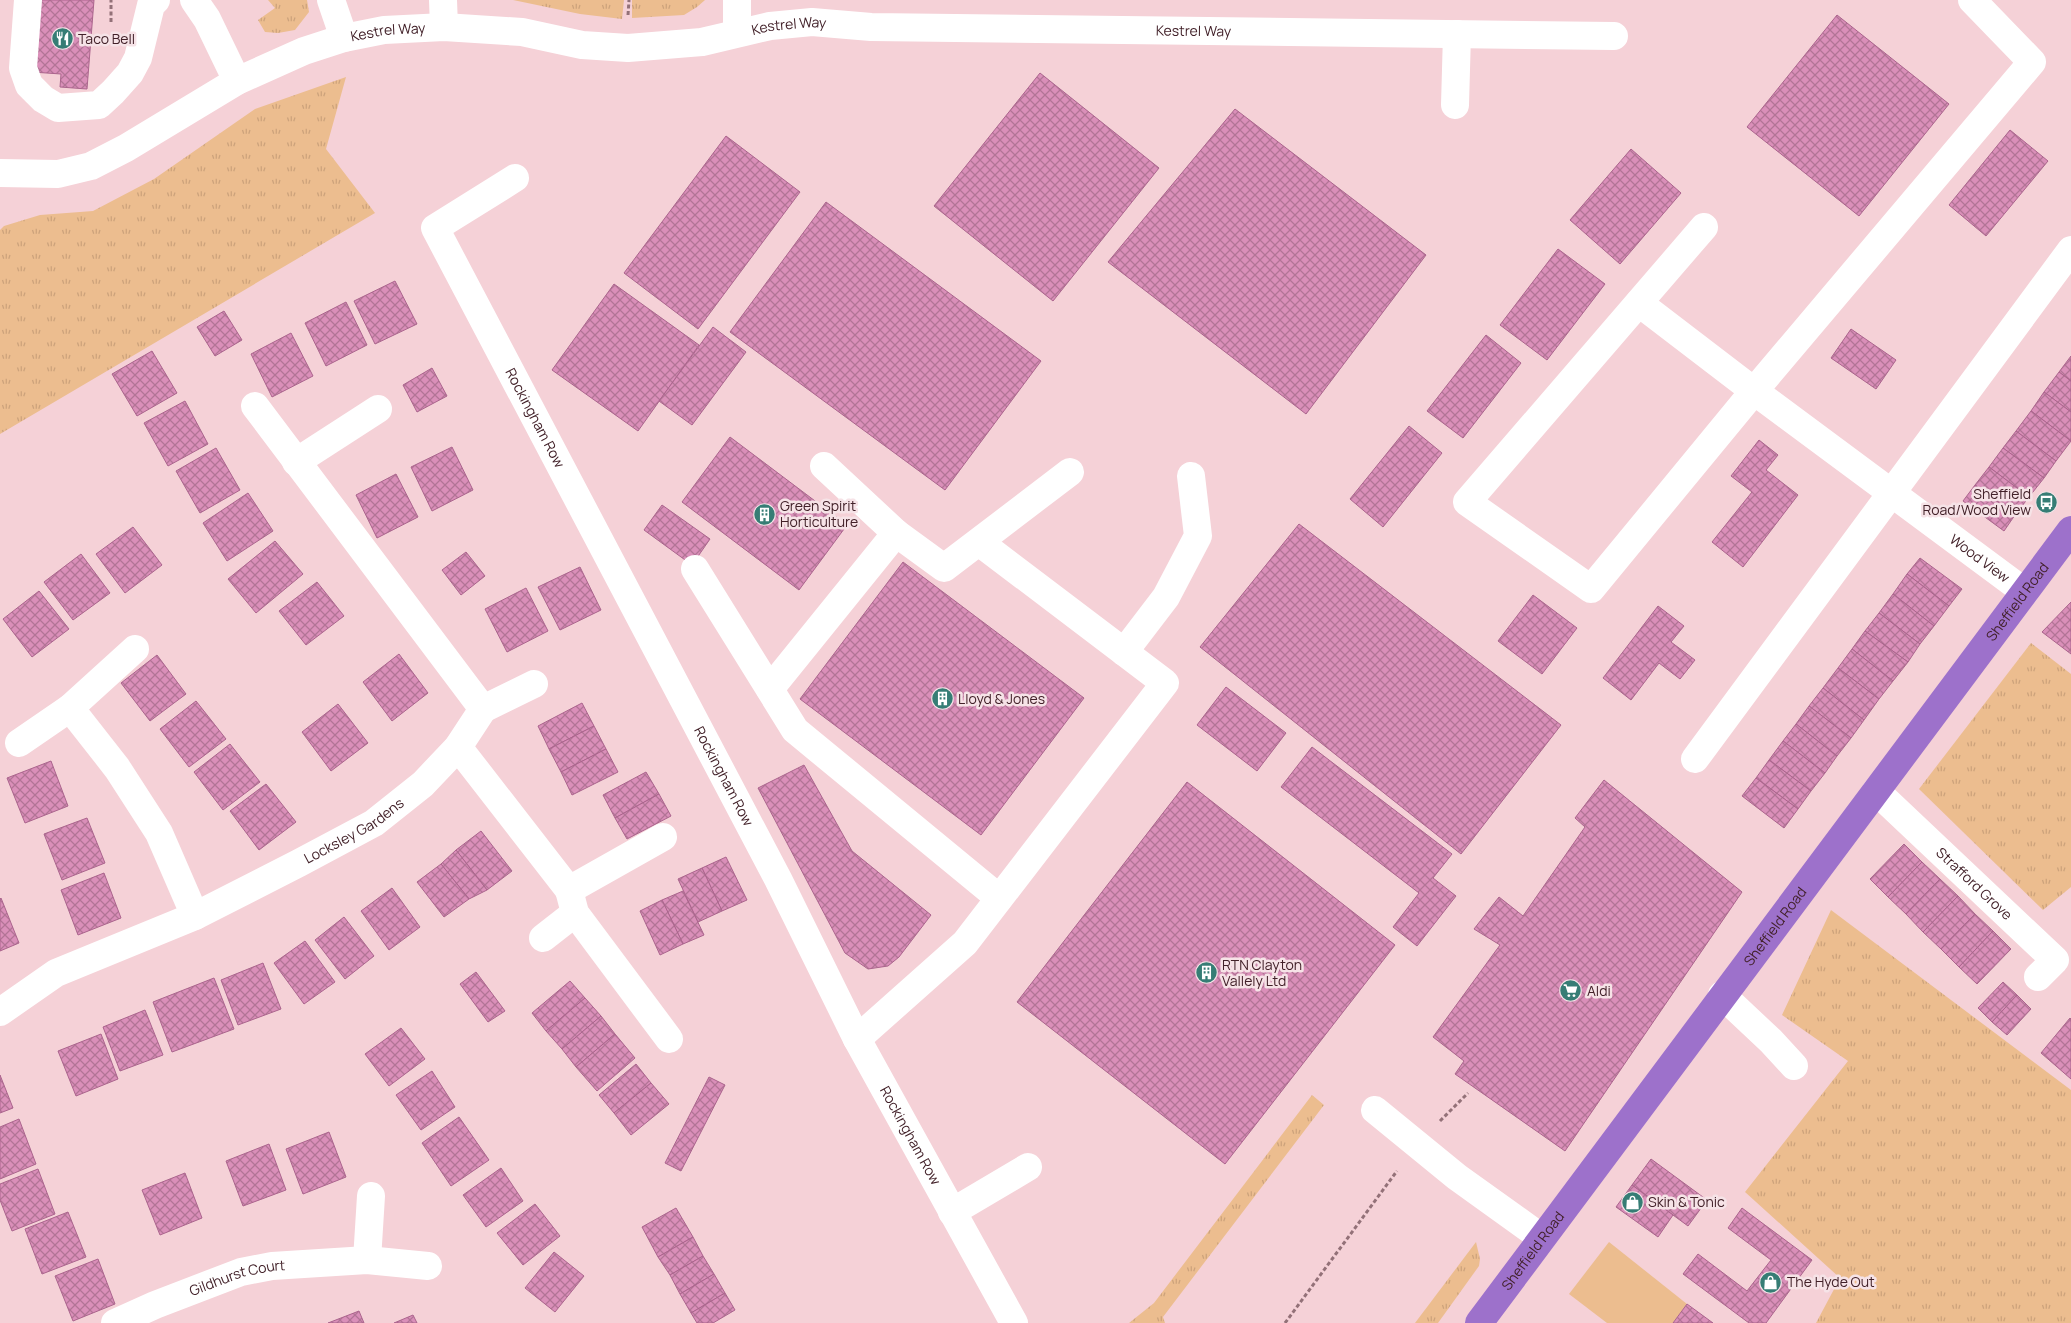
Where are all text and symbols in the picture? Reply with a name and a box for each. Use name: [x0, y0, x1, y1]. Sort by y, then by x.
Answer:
street label: Kestrel Way: [749, 12, 828, 39]
street label: Kestrel Way: [349, 18, 426, 45]
street label: Kestrel Way: [1156, 20, 1232, 40]
restaurant icon: Taco Bell: [50, 27, 74, 51]
place label: Taco Bell: [78, 29, 135, 48]
street label: Rockingham Row: [501, 365, 570, 471]
place label: Sheffield Road/Wood View: [1922, 484, 2031, 519]
bus stop icon: Sheffield Road/Wood View: [2035, 490, 2059, 514]
place label: Green Spirit Horticulture: [780, 496, 858, 531]
building icon: Green Spirit Horticulture: [752, 502, 776, 526]
street label: Wood View: [1946, 530, 2014, 587]
street label: Sheffield Road: [1981, 558, 2053, 645]
building icon: Lloyd & Jones: [930, 687, 954, 711]
place label: Lloyd & Jones: [958, 689, 1045, 708]
street label: Rockingham Row: [690, 723, 758, 829]
street label: Locksley Gardens: [301, 793, 407, 868]
street label: Strafford Grove: [1932, 843, 2017, 924]
street label: Sheffield Road: [1739, 883, 1810, 969]
place label: RTN Clayton Vallely Ltd: [1222, 955, 1302, 990]
building icon: RTN Clayton Vallely Ltd: [1194, 961, 1218, 985]
supermarket icon: Aldi: [1559, 979, 1583, 1003]
place label: Aldi: [1587, 981, 1611, 1000]
street label: Rockingham Row: [876, 1083, 946, 1188]
shop icon: Skin & Tonic: [1620, 1190, 1644, 1214]
place label: Skin & Tonic: [1648, 1192, 1725, 1211]
street label: Sheffield Road: [1497, 1207, 1568, 1294]
street label: Gildhurst Court: [186, 1255, 286, 1300]
shop icon: The Hyde Out: [1759, 1270, 1783, 1294]
place label: The Hyde Out: [1787, 1272, 1875, 1291]

